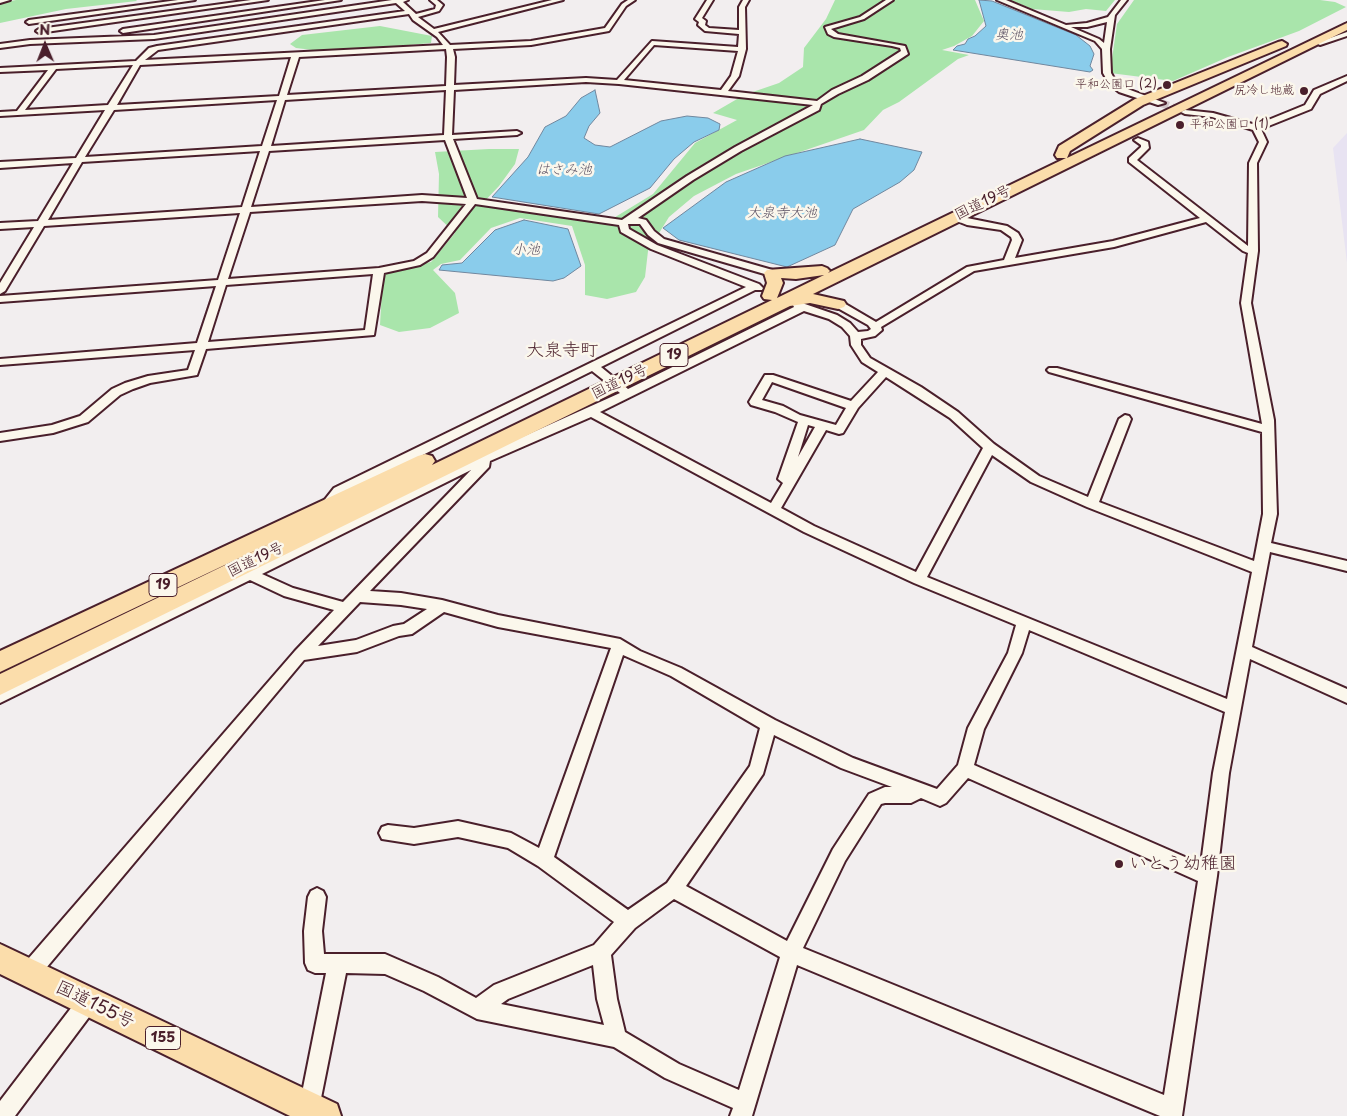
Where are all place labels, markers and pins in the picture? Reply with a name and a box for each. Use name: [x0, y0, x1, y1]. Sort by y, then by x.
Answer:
place label: 平和公園口 (2): [1075, 78, 1157, 92]
marker: 平和公園口 (2): [1161, 79, 1173, 91]
place label: 尻冷し地蔵: [1234, 84, 1294, 98]
marker: 尻冷し地蔵: [1298, 85, 1310, 97]
place label: 平和公園口 (1): [1190, 118, 1269, 132]
marker: 平和公園口 (1): [1174, 119, 1186, 131]
place label: いとう幼稚園: [1129, 853, 1237, 875]
marker: いとう幼稚園: [1113, 858, 1125, 870]

